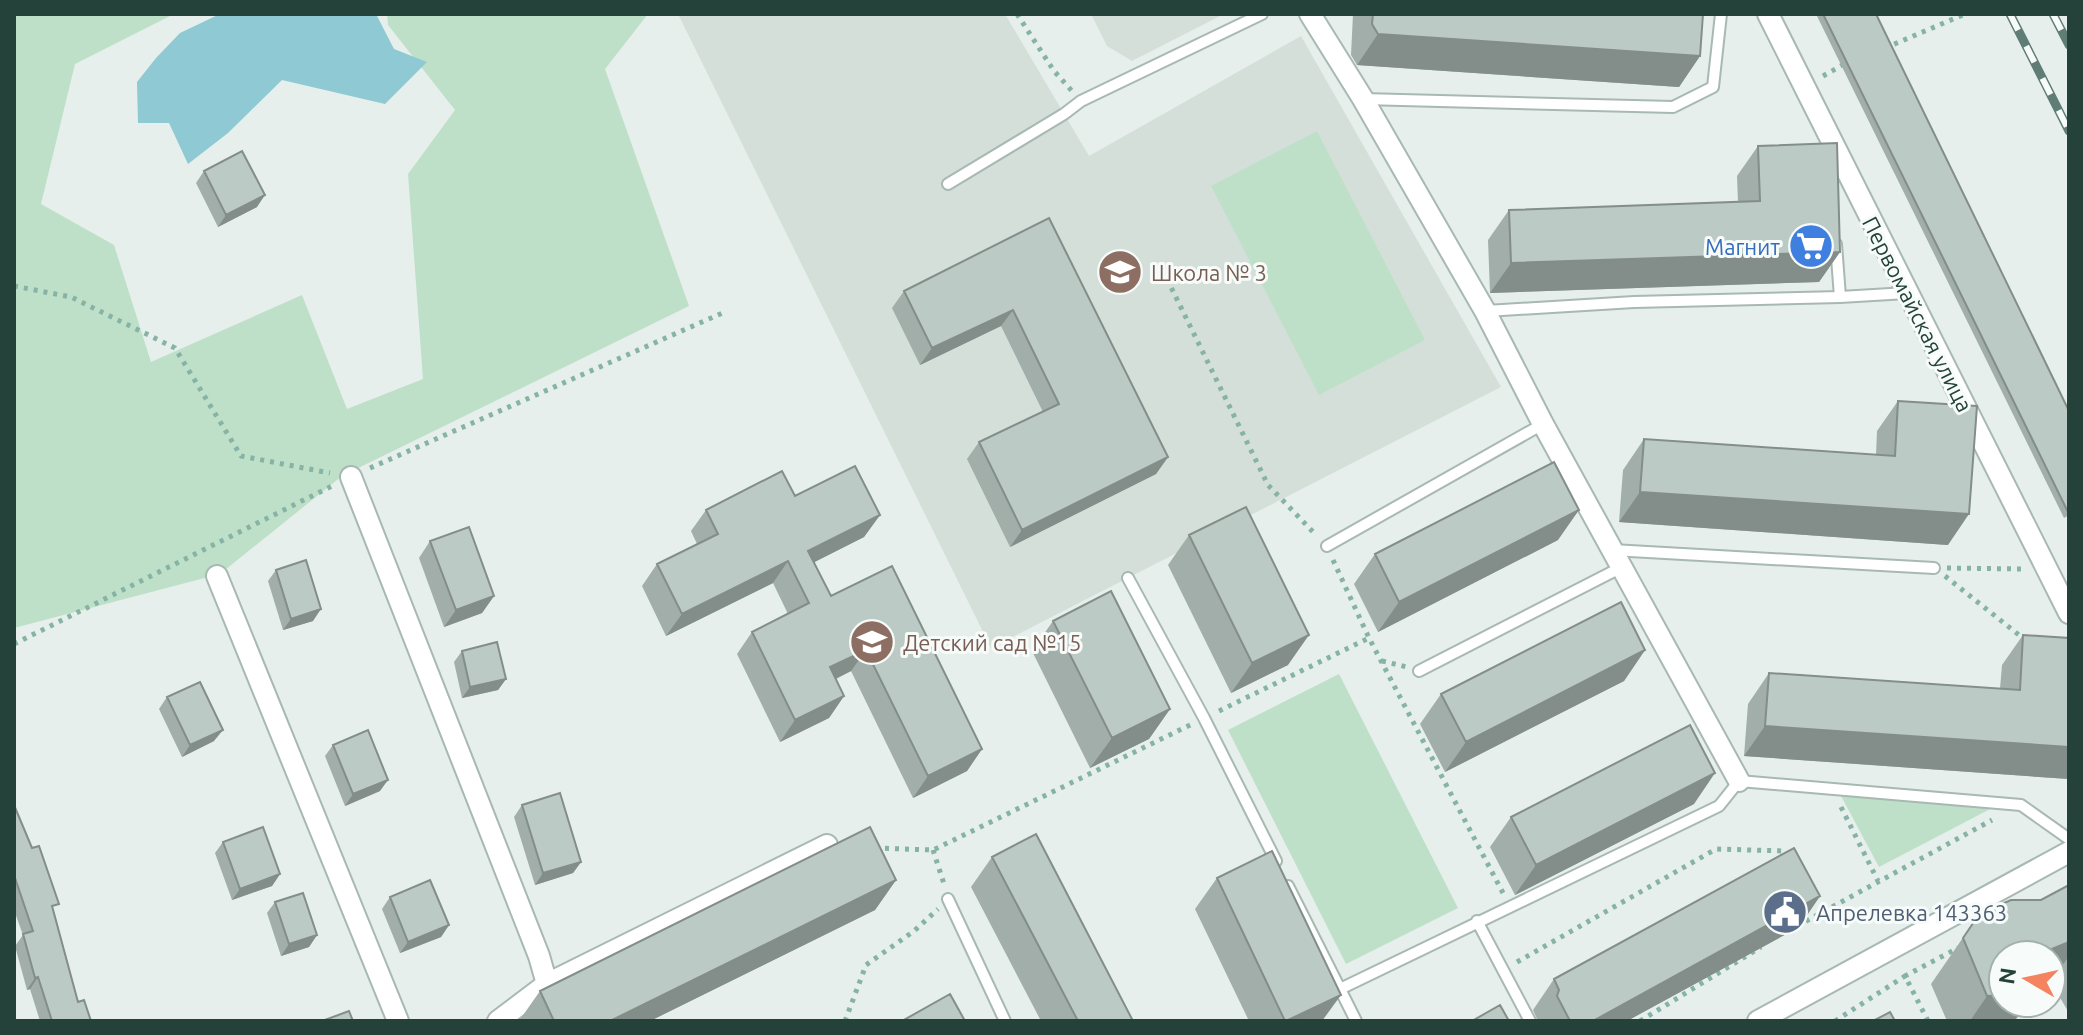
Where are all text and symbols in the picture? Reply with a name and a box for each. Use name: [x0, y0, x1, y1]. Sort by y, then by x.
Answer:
street label: Первомайская улица: [1858, 212, 1978, 416]
supermarket icon: Магнит: [1787, 222, 1835, 270]
place label: Магнит: [1705, 234, 1780, 259]
school or university icon: Школа № 3: [1096, 248, 1144, 296]
place label: Школа № 3: [1151, 260, 1267, 285]
school or university icon: Детский сад №15: [848, 618, 896, 666]
place label: Детский сад №15: [903, 630, 1081, 655]
public building icon: Апрелевка 143363: [1761, 888, 1809, 936]
place label: Апрелевка 143363: [1816, 900, 2007, 925]
north arrow: [1987, 939, 2067, 1019]
text: N: [1993, 966, 2020, 986]

